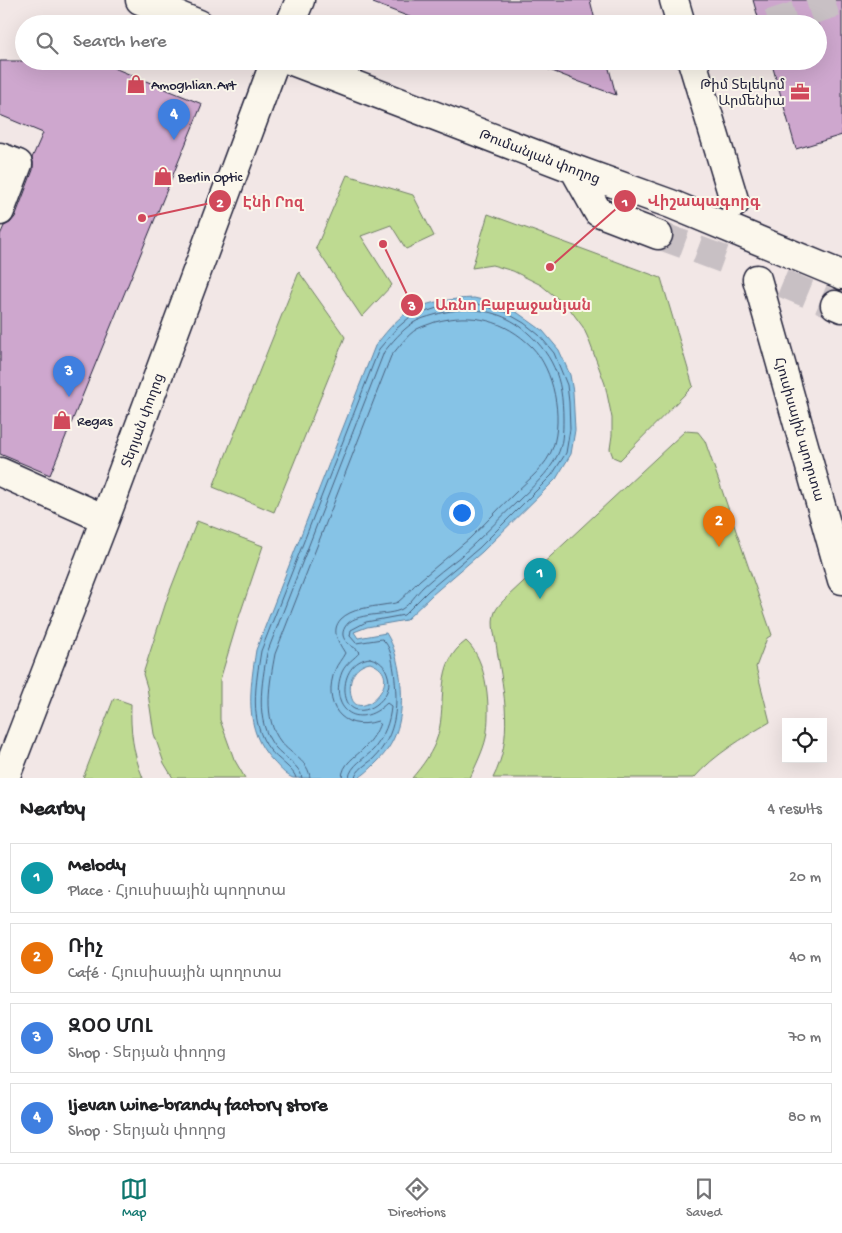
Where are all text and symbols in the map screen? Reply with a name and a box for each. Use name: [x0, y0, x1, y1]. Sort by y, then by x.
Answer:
search box: [15, 15, 827, 70]
icon: search: [33, 29, 61, 57]
text: Search here: [73, 31, 167, 54]
shop icon: Amoghlian.Art: [125, 73, 147, 95]
place label: Amoghlian.Art: [151, 78, 237, 95]
place label: Թիմ Տելեկոմ Արմենիա: [700, 78, 785, 111]
office icon: Թիմ Տելեկոմ Արմենիա: [789, 81, 811, 103]
pin: 4: [158, 99, 190, 140]
street label: Թումանյան փողոց: [476, 127, 602, 189]
shop icon: Berlin Optic: [152, 165, 174, 187]
place label: Berlin Optic: [177, 170, 243, 187]
callout: Էնի Րոզ: [207, 186, 313, 216]
callout: Վիշապագորգ: [613, 186, 770, 216]
text: Էնի Րոզ: [243, 194, 305, 213]
text: 1: [621, 194, 628, 212]
text: Վիշապագորգ: [648, 194, 761, 212]
text: 2: [216, 195, 224, 213]
callout: Առնո Բաբաջանյան: [400, 290, 601, 320]
text: Առնո Բաբաջանյան: [435, 297, 591, 316]
text: 3: [407, 298, 416, 316]
pin: 3: [53, 356, 85, 397]
street label: Հյուսիսային պողոտա: [769, 356, 826, 504]
street label: Տերյան փողոց: [119, 371, 169, 470]
shop icon: Regas: [51, 409, 73, 431]
place label: Regas: [77, 414, 113, 431]
your location: [449, 500, 475, 526]
pin: 2: [703, 506, 735, 547]
pin: 1: [524, 558, 556, 599]
map controls: [782, 718, 827, 763]
button: locate: [782, 718, 827, 763]
text: Nearby: [20, 798, 85, 823]
text: 4 results: [767, 801, 822, 820]
text: Melody: [68, 855, 126, 878]
text: 1: [34, 869, 40, 888]
text: 20 m: [789, 869, 821, 888]
text: Place · Հյուսիսային պողոտա: [68, 883, 286, 902]
text: Ռիչ: [68, 937, 103, 960]
text: 2: [33, 949, 41, 968]
text: 40 m: [789, 949, 821, 968]
text: Café · Հյուսիսային պողոտա: [68, 965, 282, 984]
text: ԶՕՕ ՄՈԼ: [68, 1017, 153, 1040]
text: 3: [33, 1029, 41, 1048]
text: 70 m: [788, 1029, 821, 1048]
text: Shop · Տերյան փողոց: [68, 1045, 226, 1064]
text: Ijevan wine-brandy factory store: [68, 1095, 327, 1118]
text: 4: [33, 1109, 41, 1128]
text: 80 m: [788, 1109, 821, 1128]
text: Shop · Տերյան փողոց: [68, 1123, 226, 1142]
tab: Map: [120, 1175, 148, 1222]
tab: Directions: [389, 1175, 446, 1222]
tab: Saved: [686, 1175, 722, 1222]

